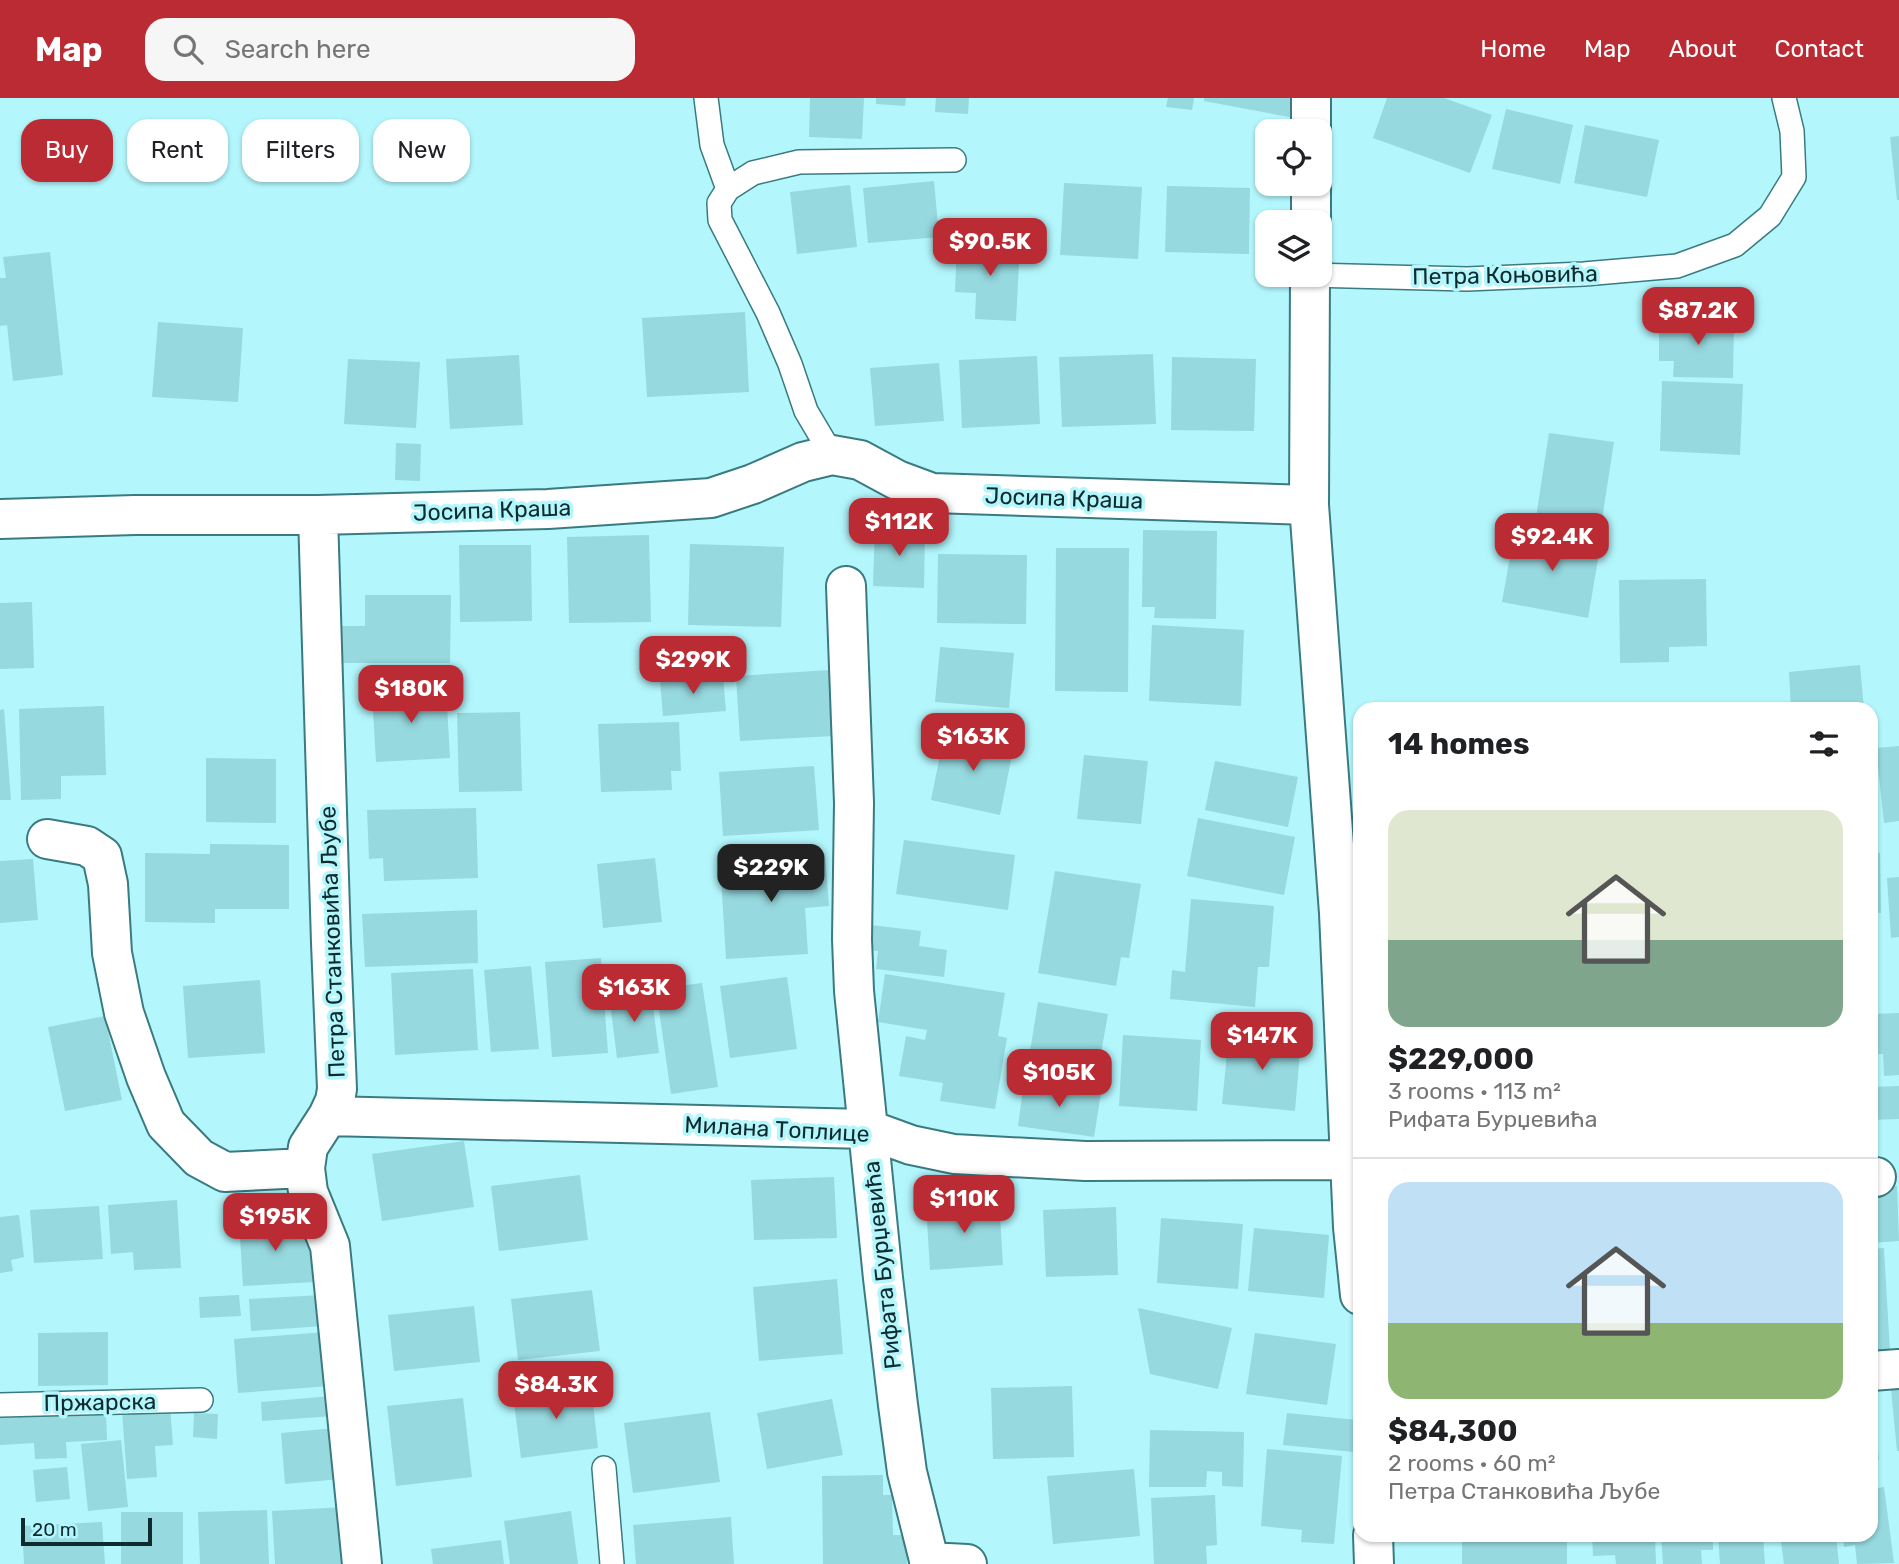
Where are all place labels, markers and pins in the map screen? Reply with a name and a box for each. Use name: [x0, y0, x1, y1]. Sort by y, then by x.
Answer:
pin: $90.5K: [933, 218, 1047, 278]
pin: $87.2K: [1641, 288, 1755, 347]
pin: $112K: [850, 498, 948, 558]
pin: $92.4K: [1495, 514, 1609, 573]
pin: $299K: [644, 636, 742, 696]
pin: $180K: [362, 666, 460, 725]
pin: $163K: [924, 714, 1022, 773]
pin: $229K: [722, 844, 820, 904]
pin: $163K: [585, 964, 683, 1024]
pin: $147K: [1213, 1012, 1311, 1072]
pin: $105K: [1010, 1049, 1108, 1109]
pin: $110K: [915, 1176, 1013, 1235]
pin: $195K: [226, 1194, 324, 1253]
pin: $84.3K: [499, 1362, 613, 1421]

